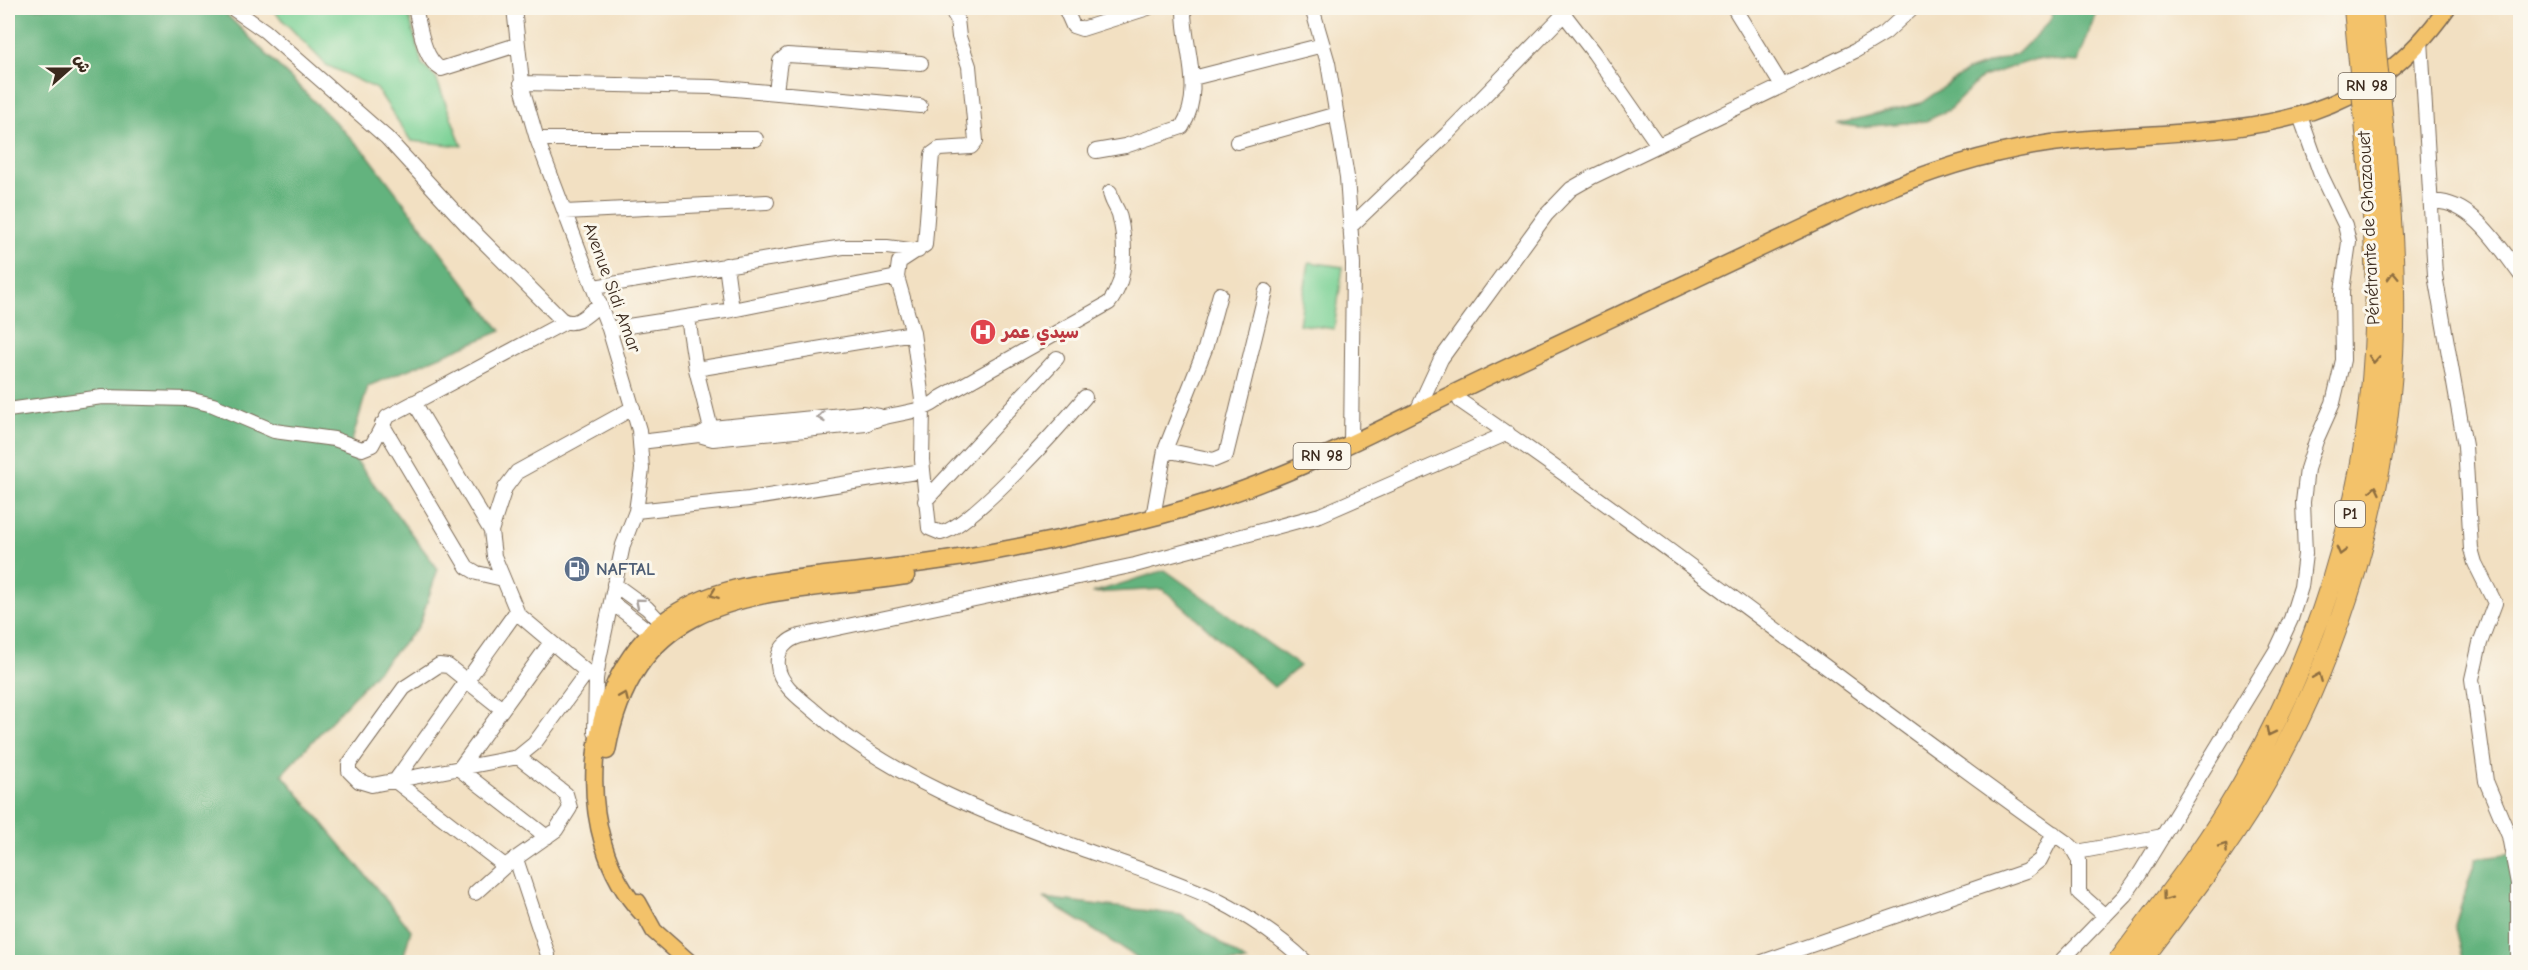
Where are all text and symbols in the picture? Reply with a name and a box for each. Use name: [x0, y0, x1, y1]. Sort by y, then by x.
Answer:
north arrow: [39, 39, 99, 99]
text: ش: [71, 53, 94, 75]
road number: RN 98: [2338, 73, 2396, 99]
street label: Pénétrante de Ghazaouet: [2353, 130, 2385, 325]
street label: Avenue Sidi Amar: [579, 220, 645, 356]
one-way arrow: [2387, 271, 2400, 280]
hospital icon: سيدي عمر: [968, 317, 998, 347]
place label: سيدي عمر: [1000, 322, 1079, 346]
one-way arrow: [2367, 355, 2380, 364]
one-way arrow: [817, 410, 826, 423]
road number: RN 98: [1294, 443, 1350, 469]
one-way arrow: [2367, 486, 2380, 496]
road number: P1: [2335, 501, 2365, 527]
one-way arrow: [2335, 546, 2348, 556]
fuel station icon: NAFTAL: [562, 554, 592, 584]
place label: NAFTAL: [596, 559, 655, 580]
one-way arrow: [709, 587, 720, 600]
one-way arrow: [635, 598, 646, 609]
one-way arrow: [2311, 672, 2323, 683]
one-way arrow: [617, 691, 629, 702]
one-way arrow: [2266, 726, 2278, 737]
one-way arrow: [2217, 843, 2228, 854]
one-way arrow: [2162, 890, 2173, 901]

